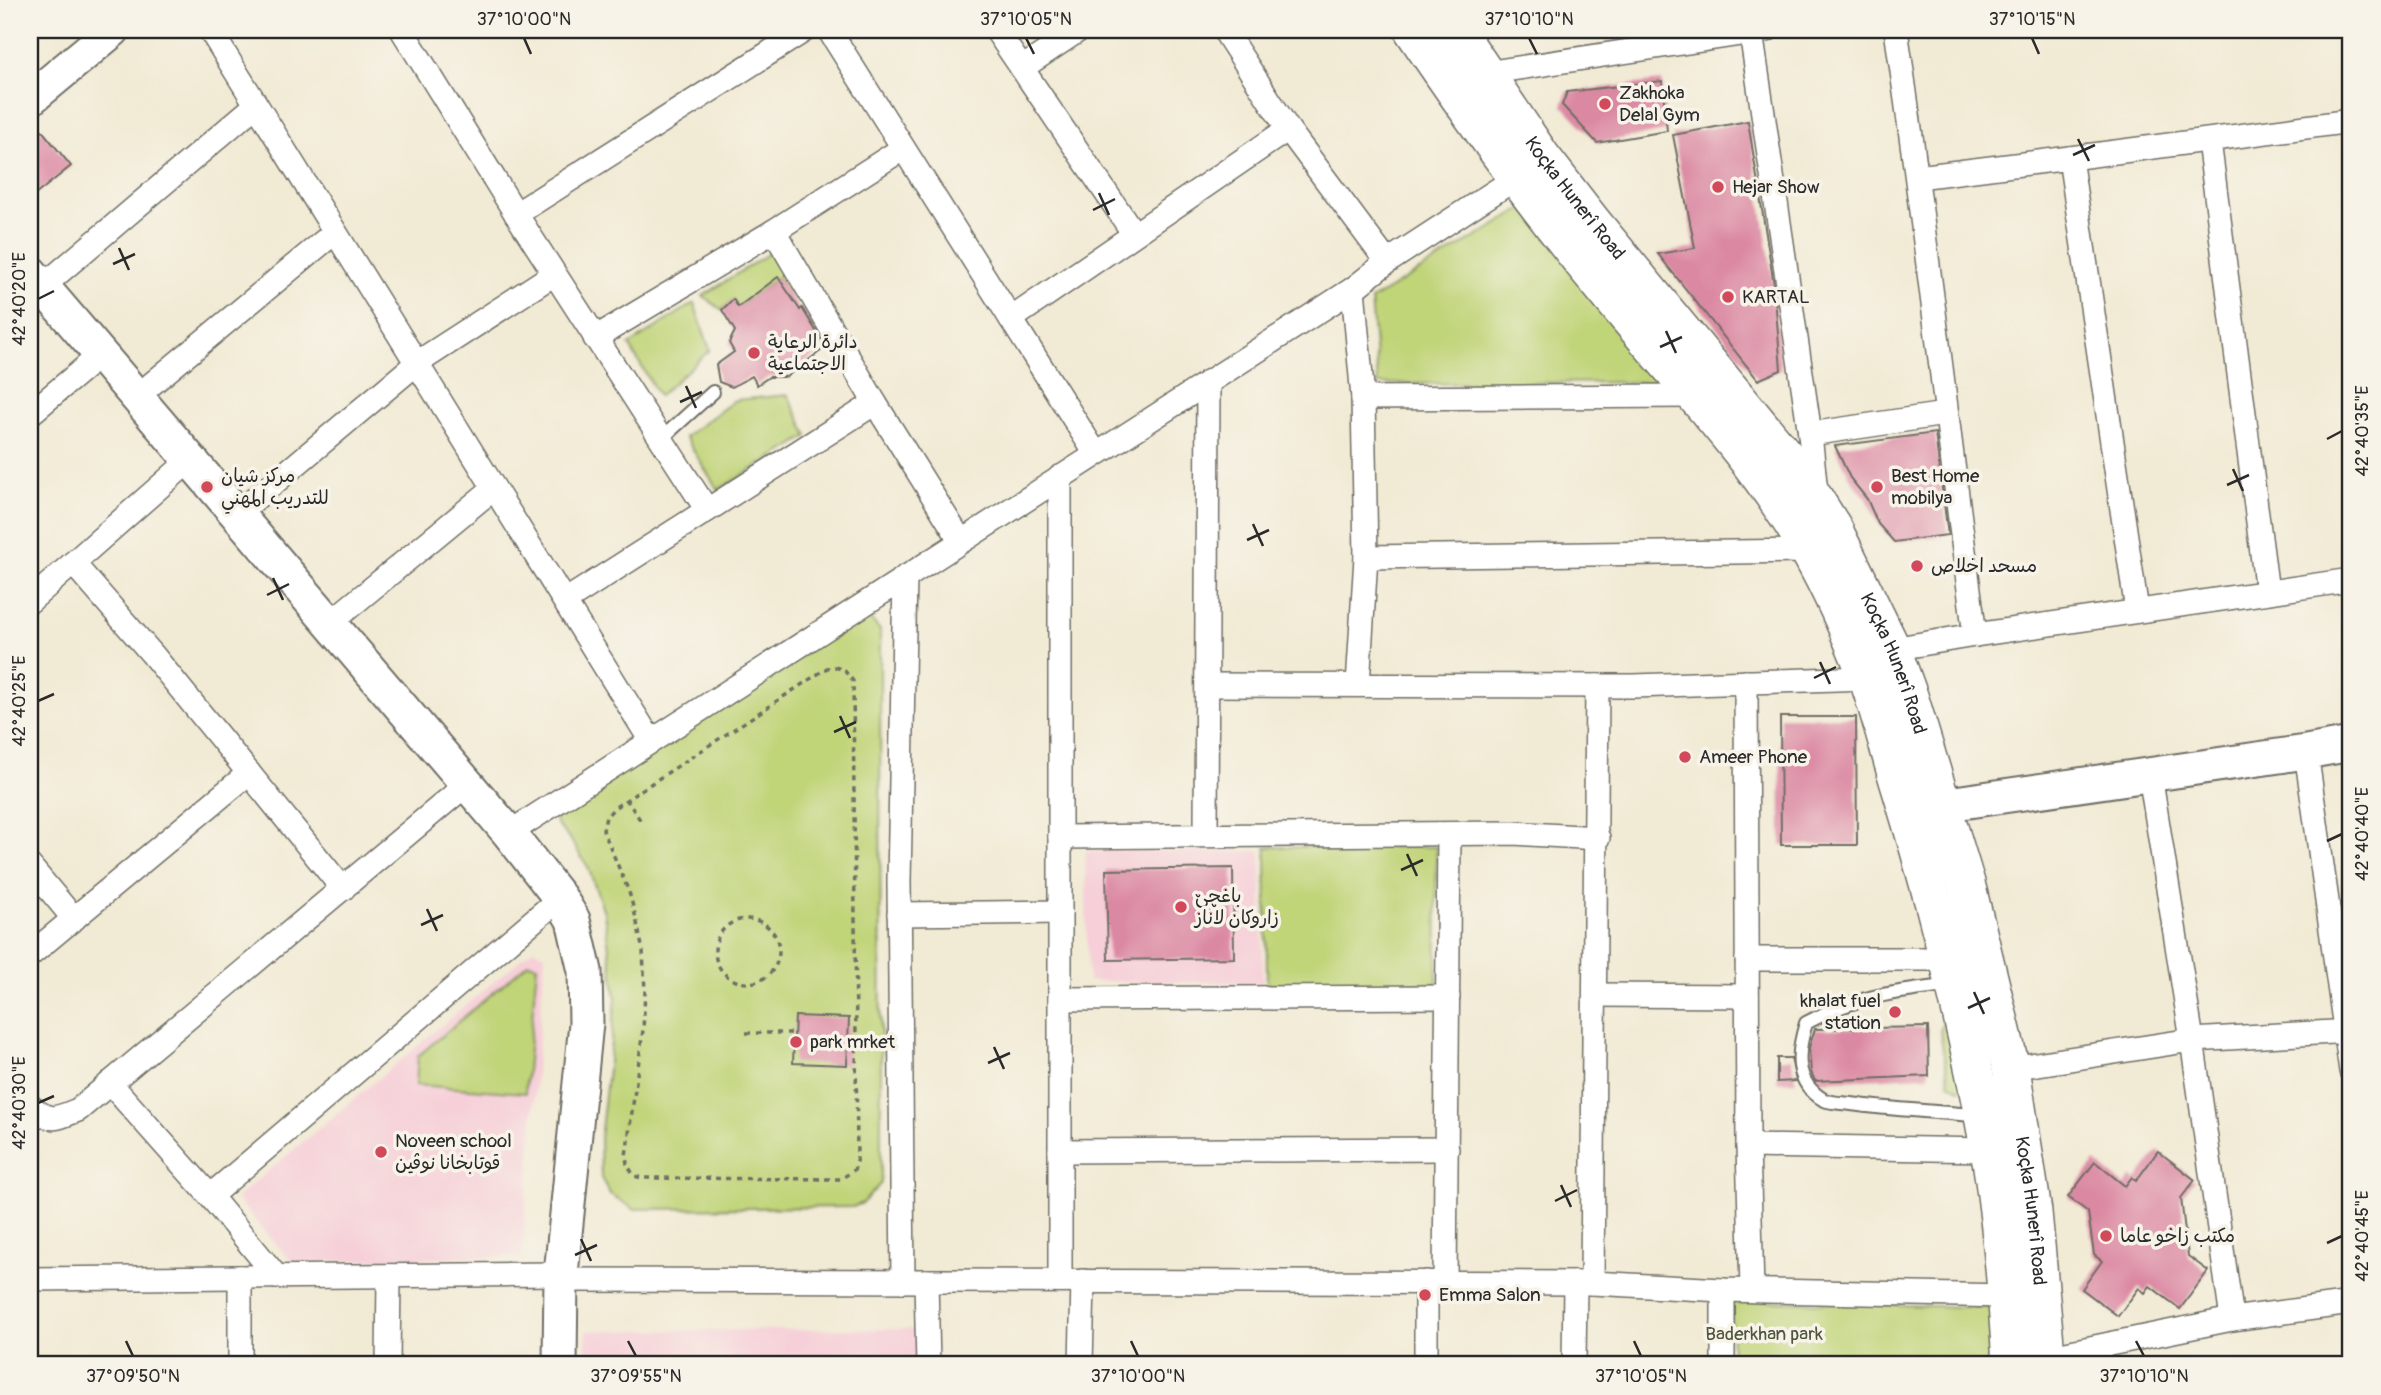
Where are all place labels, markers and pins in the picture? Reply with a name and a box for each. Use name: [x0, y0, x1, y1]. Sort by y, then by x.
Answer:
place label: Zakhoka Delal Gym: [1619, 81, 1700, 127]
marker: Zakhoka Delal Gym: [1597, 96, 1613, 112]
place label: Hejar Show: [1732, 175, 1820, 199]
marker: Hejar Show: [1710, 179, 1726, 195]
place label: KARTAL: [1742, 285, 1810, 309]
marker: KARTAL: [1720, 289, 1736, 305]
place label: دائرة الرعاية الاجتماعية: [768, 330, 858, 376]
marker: دائرة الرعاية الاجتماعية: [746, 345, 762, 361]
place label: مركز شيان للتدريب المهني: [221, 464, 329, 514]
place label: Best Home mobilya: [1891, 464, 1980, 510]
marker: مركز شيان للتدريب المهني: [199, 479, 215, 495]
marker: Best Home mobilya: [1869, 479, 1885, 495]
place label: مسحد اخلاص: [1931, 554, 2037, 578]
marker: مسحد اخلاص: [1909, 558, 1925, 574]
place label: Ameer Phone: [1699, 745, 1808, 769]
marker: Ameer Phone: [1677, 749, 1693, 765]
place label: باغچێ زاروكان لاناز: [1193, 884, 1279, 930]
marker: باغچێ زاروكان لاناز: [1173, 899, 1189, 915]
place label: khalat fuel station: [1800, 989, 1881, 1035]
marker: khalat fuel station: [1887, 1004, 1903, 1020]
place label: park mrket: [810, 1030, 896, 1054]
marker: park mrket: [788, 1034, 804, 1050]
place label: Noveen school قوتابخانا نوڤين: [395, 1129, 512, 1175]
marker: Noveen school قوتابخانا نوڤين: [373, 1144, 389, 1160]
place label: مكتب زاخو عاما: [2120, 1224, 2235, 1248]
marker: مكتب زاخو عاما: [2098, 1228, 2114, 1244]
place label: Emma Salon: [1439, 1283, 1541, 1307]
marker: Emma Salon: [1417, 1287, 1433, 1303]

